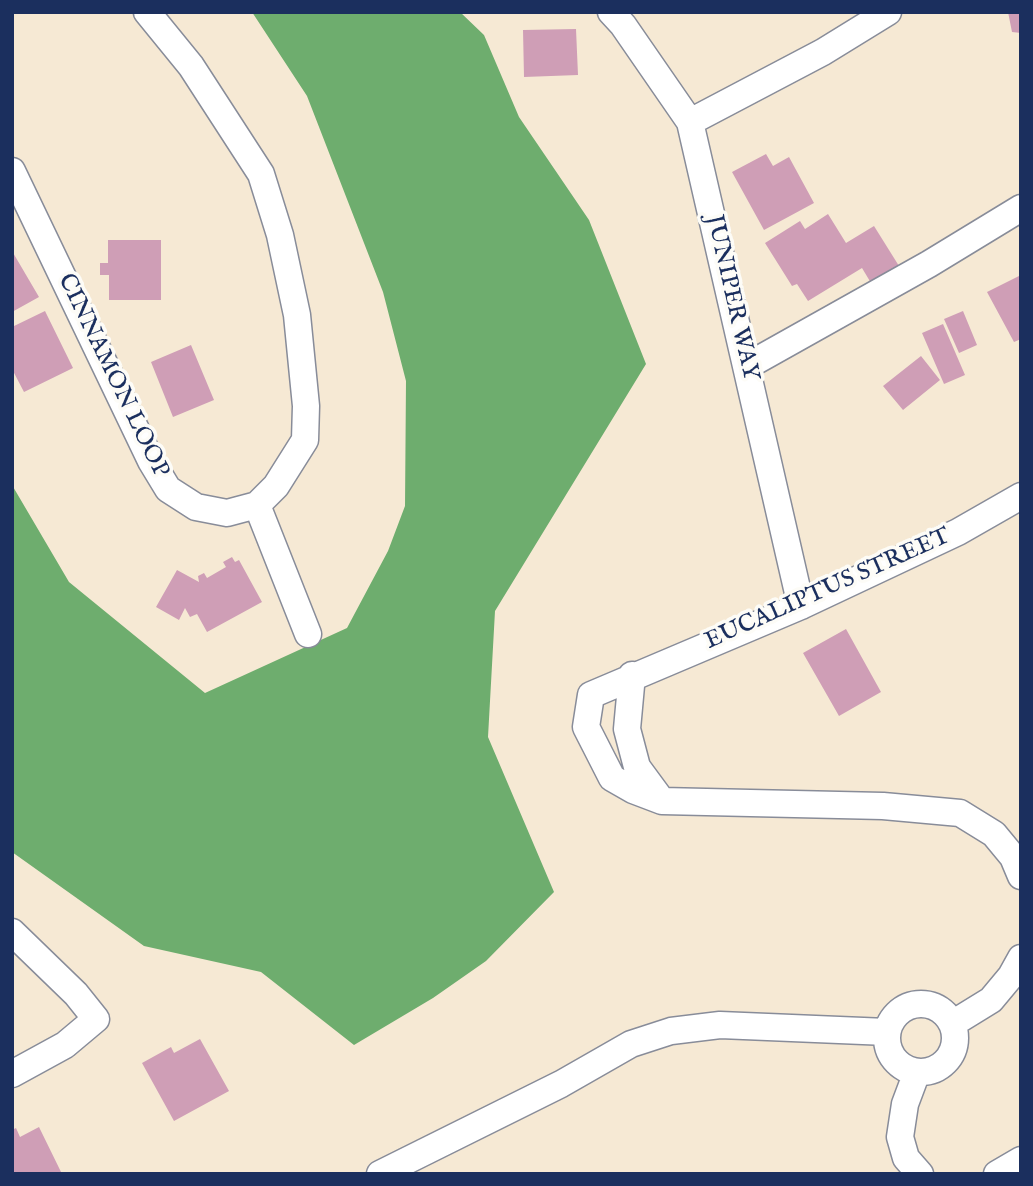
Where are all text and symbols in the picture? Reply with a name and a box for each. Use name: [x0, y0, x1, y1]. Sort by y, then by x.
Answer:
street label: JUNIPER WAY: [698, 212, 764, 384]
street label: CINNAMON LOOP: [50, 269, 174, 483]
street label: EUCALIPTUS STREET: [701, 523, 955, 657]

